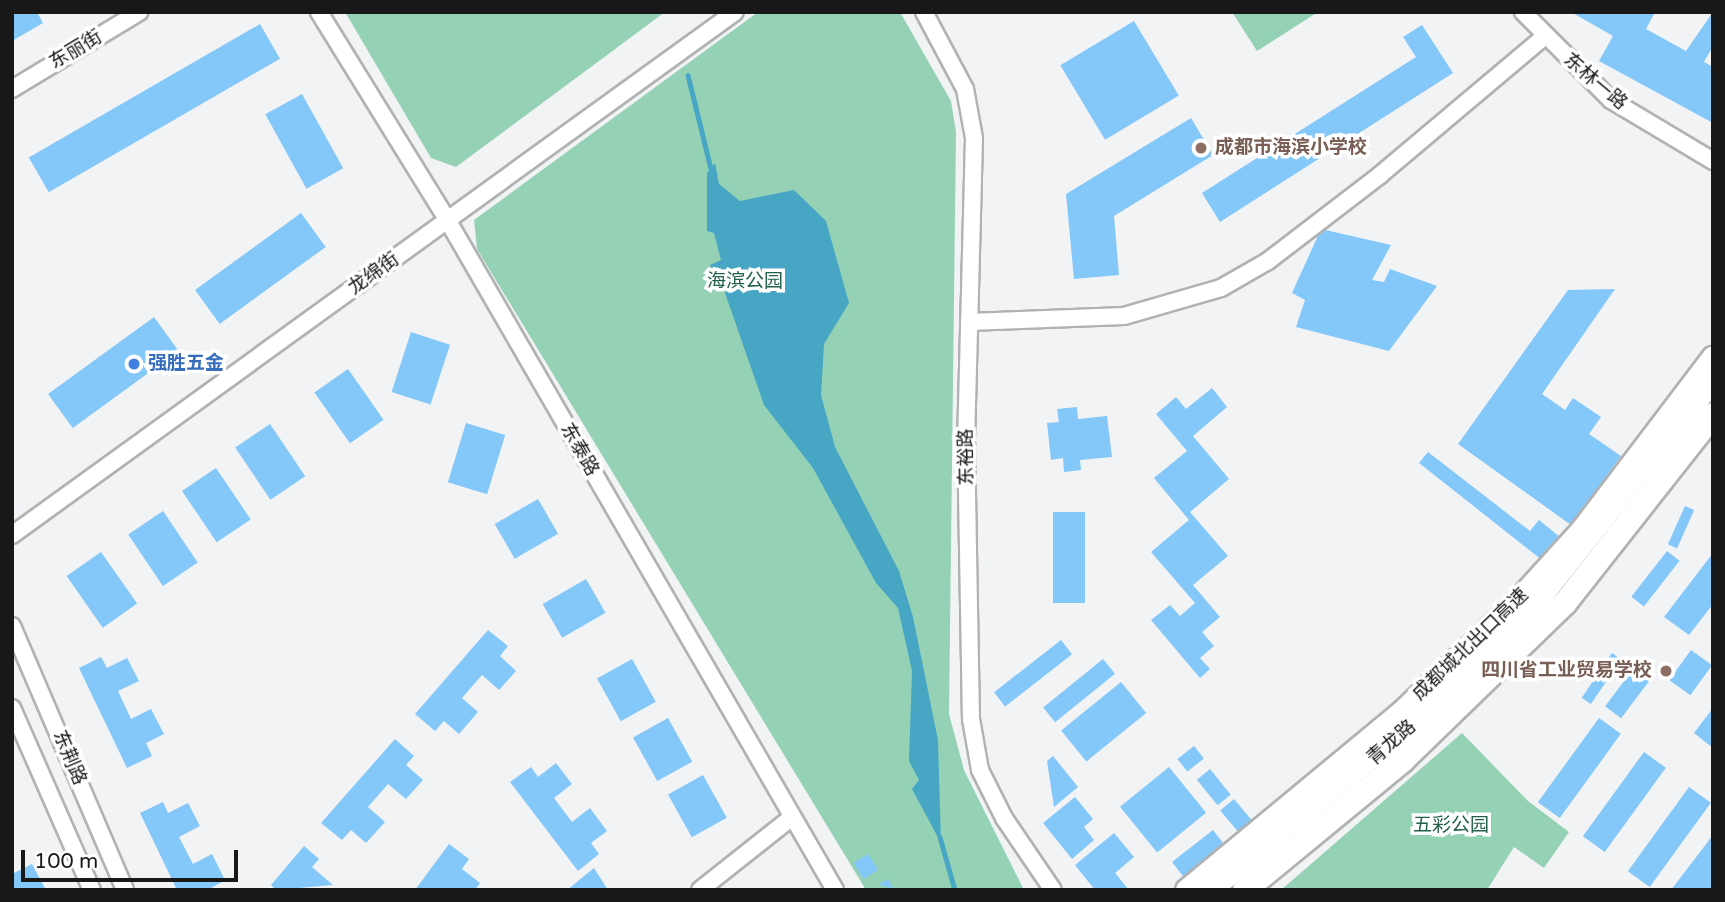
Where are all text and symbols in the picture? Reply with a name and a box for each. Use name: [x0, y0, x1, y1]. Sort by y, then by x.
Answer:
street label: 东丽街: [46, 26, 106, 74]
street label: 东林一路: [1559, 49, 1631, 115]
place label: 成都市海滨小学校: [1215, 137, 1367, 159]
marker: 成都市海滨小学校: [1193, 140, 1209, 156]
street label: 龙绵街: [344, 248, 404, 300]
park label: 海滨公园: [707, 271, 783, 293]
place label: 强胜五金: [148, 353, 224, 375]
marker: 强胜五金: [126, 356, 142, 372]
street label: 东泰路: [555, 420, 603, 480]
street label: 东裕路: [955, 428, 979, 486]
street label: 成都城北出口高速: [1408, 584, 1534, 706]
place label: 四川省工业贸易学校: [1481, 660, 1652, 682]
marker: 四川省工业贸易学校: [1658, 663, 1674, 679]
street label: 青龙路: [1363, 716, 1421, 770]
street label: 东荆路: [47, 727, 91, 789]
park label: 五彩公园: [1413, 815, 1489, 837]
scale bar: [24, 836, 242, 880]
text: 100 m: [34, 849, 98, 874]

